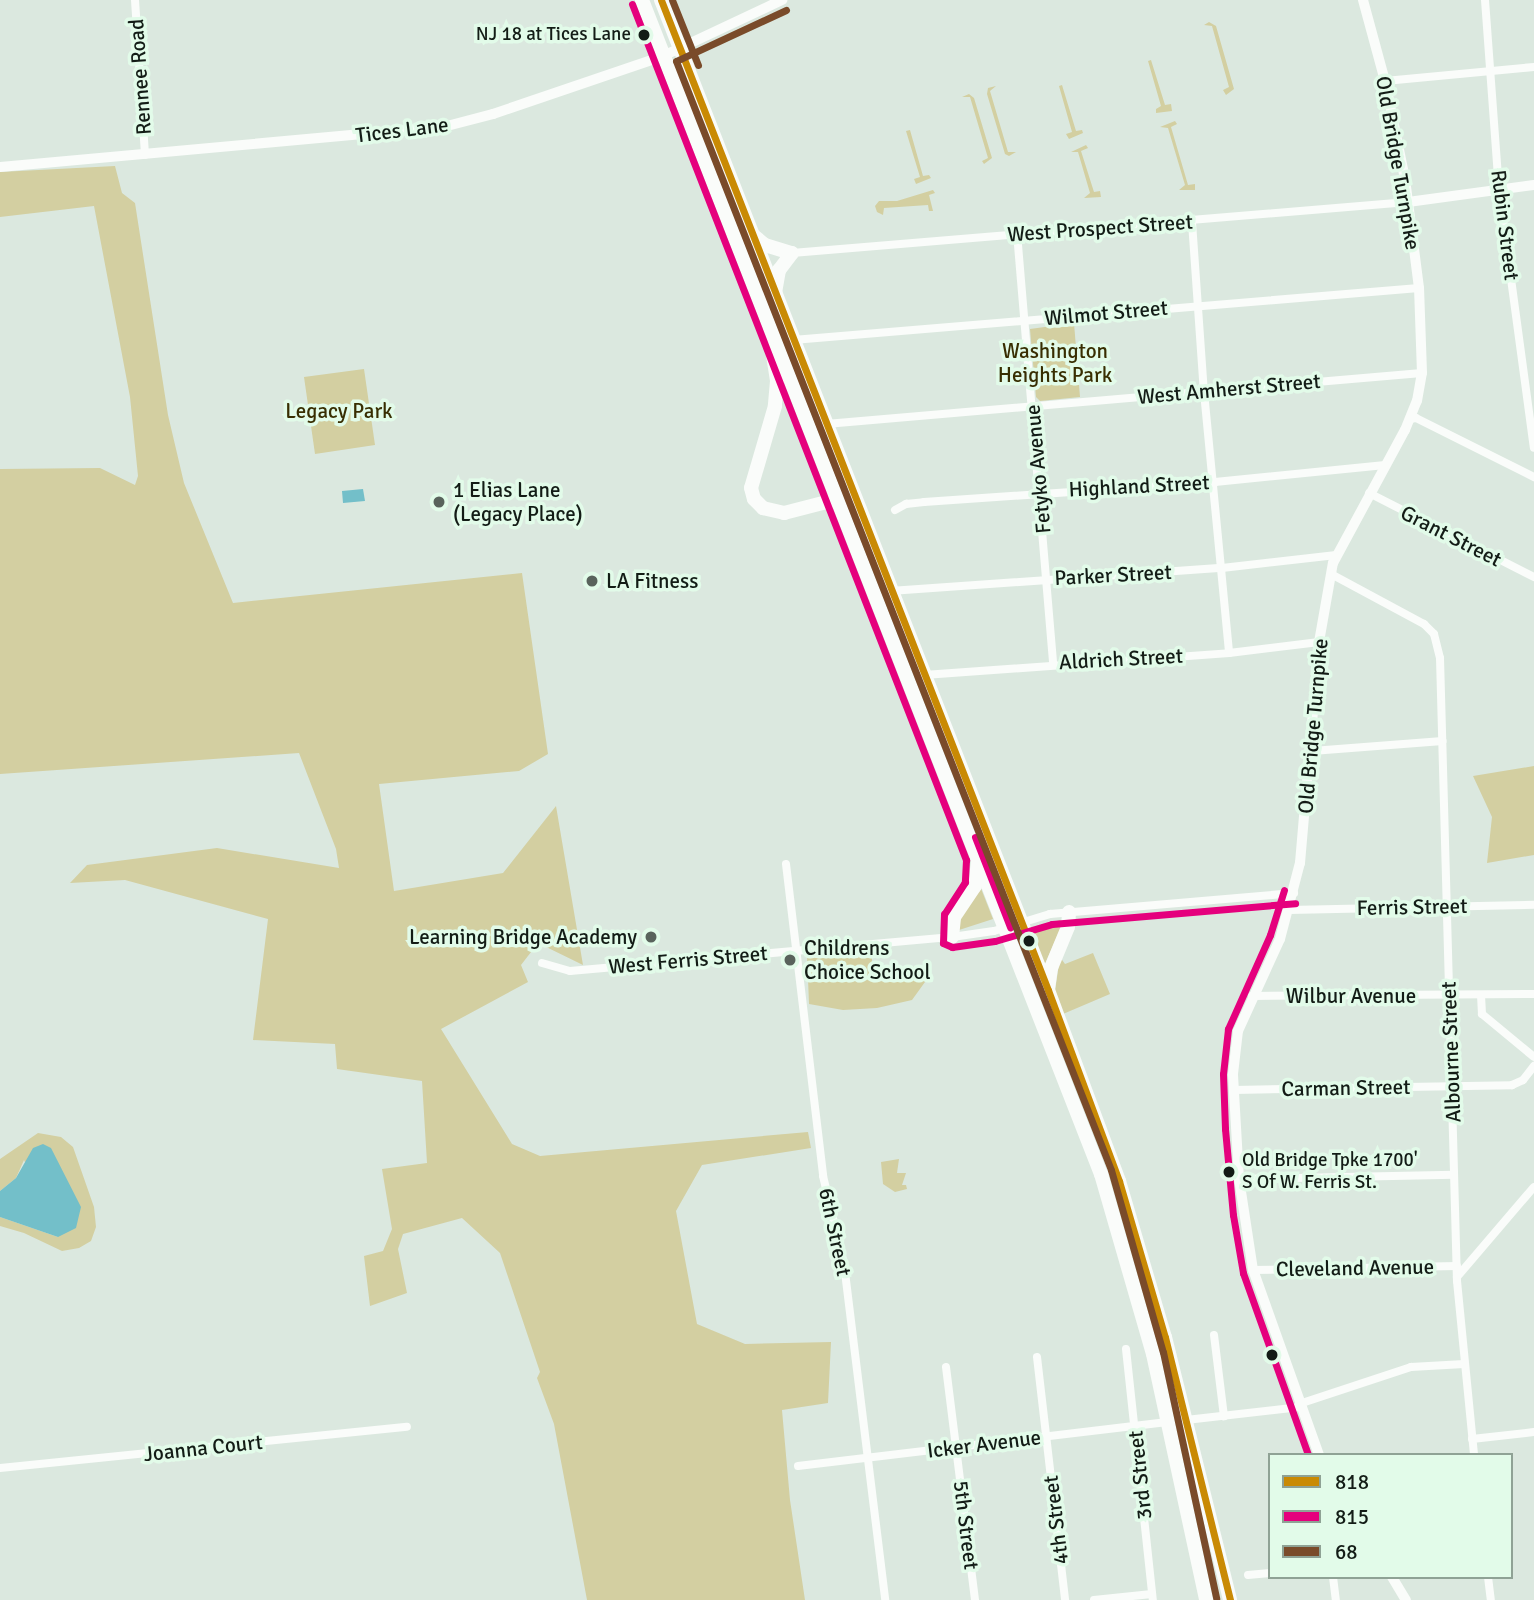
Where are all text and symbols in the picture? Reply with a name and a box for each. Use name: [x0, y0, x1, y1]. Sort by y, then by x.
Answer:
street label: Rennee Road: [123, 18, 157, 136]
place label: NJ 18 at Tices Lane: [476, 24, 631, 46]
marker: NJ 18 at Tices Lane: [637, 28, 651, 42]
street label: Old Bridge Turnpike: [1370, 74, 1426, 252]
street label: Tices Lane: [354, 112, 450, 148]
street label: Rubin Street: [1486, 168, 1524, 282]
street label: West Prospect Street: [1006, 209, 1194, 247]
street label: Wilmot Street: [1043, 295, 1169, 331]
park label: Washington Heights Park: [998, 338, 1112, 388]
street label: West Amherst Street: [1136, 368, 1322, 410]
park label: Legacy Park: [285, 398, 393, 424]
street label: Fetyko Avenue: [1020, 403, 1056, 535]
street label: Highland Street: [1068, 470, 1210, 502]
place label: 1 Elias Lane (Legacy Place): [453, 477, 583, 527]
marker: 1 Elias Lane (Legacy Place): [431, 494, 447, 510]
street label: Grant Street: [1396, 500, 1506, 572]
street label: Parker Street: [1054, 559, 1172, 591]
place label: LA Fitness: [606, 568, 698, 594]
marker: LA Fitness: [584, 573, 600, 589]
street label: Old Bridge Turnpike: [1293, 637, 1333, 815]
street label: Aldrich Street: [1058, 643, 1184, 675]
street label: Ferris Street: [1356, 893, 1468, 921]
place label: Learning Bridge Academy: [409, 924, 637, 950]
marker: Learning Bridge Academy: [643, 929, 659, 945]
unlabelled marker: [1022, 934, 1036, 948]
place label: Childrens Choice School: [804, 935, 931, 985]
street label: West Ferris Street: [607, 940, 769, 980]
marker: Childrens Choice School: [782, 952, 798, 968]
street label: Albourne Street: [1436, 981, 1466, 1123]
street label: Wilbur Avenue: [1286, 983, 1416, 1009]
street label: Carman Street: [1281, 1074, 1411, 1102]
place label: Old Bridge Tpke 1700' S Of W. Ferris St.: [1242, 1150, 1418, 1194]
marker: Old Bridge Tpke 1700' S Of W. Ferris St.: [1222, 1165, 1236, 1179]
street label: 6th Street: [813, 1186, 857, 1278]
street label: Cleveland Avenue: [1276, 1254, 1434, 1282]
unlabelled marker: [1265, 1348, 1279, 1362]
street label: Icker Avenue: [926, 1425, 1042, 1463]
street label: Joanna Court: [142, 1429, 264, 1467]
street label: 3rd Street: [1123, 1429, 1157, 1521]
legend: [1268, 1453, 1513, 1579]
text: 818: [1335, 1469, 1369, 1495]
street label: 4th Street: [1038, 1474, 1074, 1566]
street label: 5th Street: [948, 1479, 984, 1571]
text: 815: [1335, 1504, 1369, 1530]
text: 68: [1335, 1539, 1358, 1565]

